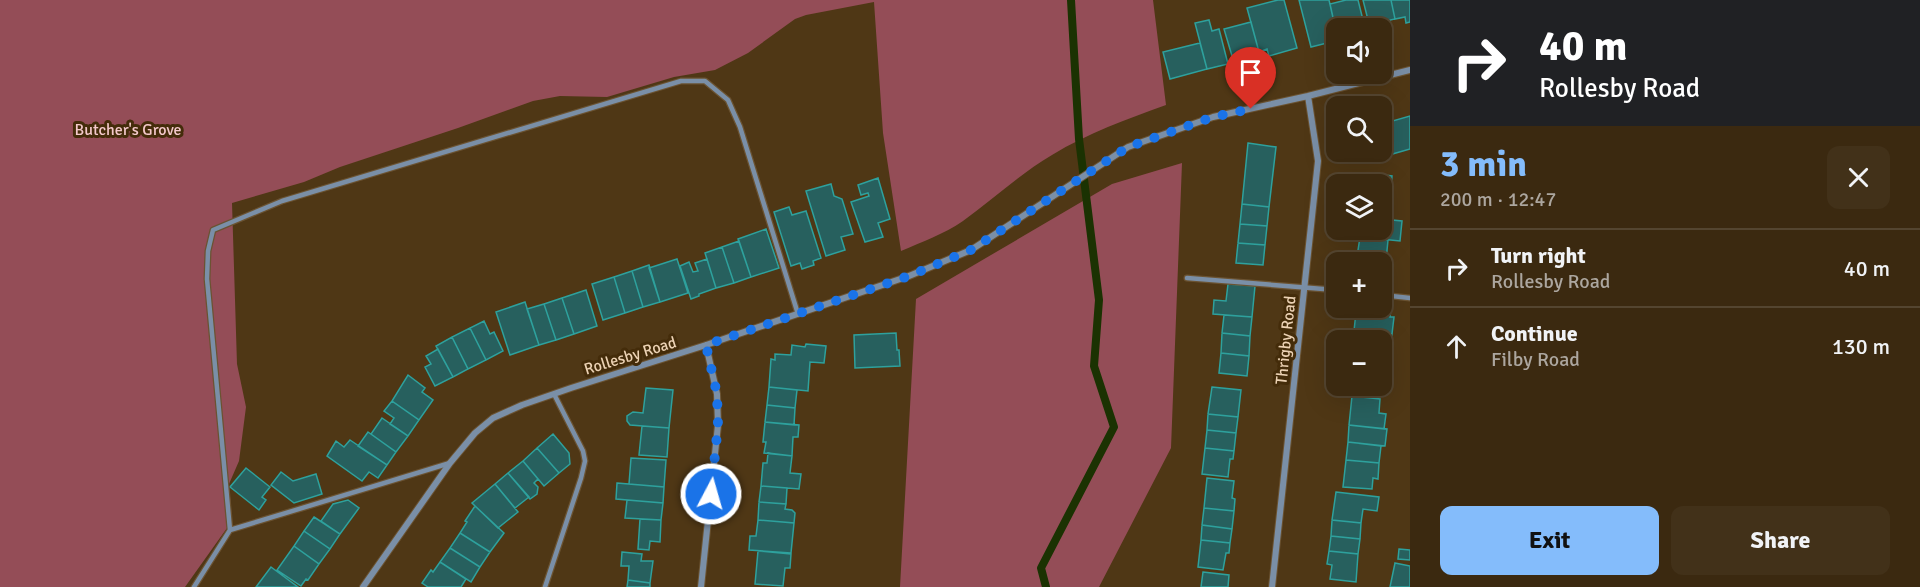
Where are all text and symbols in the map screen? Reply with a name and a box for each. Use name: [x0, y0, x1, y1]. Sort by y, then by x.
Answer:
map controls: [1326, 18, 1392, 396]
button: sound: [1326, 18, 1392, 84]
text: 40 m: [1539, 21, 1628, 72]
icon: right: [1440, 24, 1518, 102]
pin: [1225, 47, 1276, 109]
icon: arrive: [1234, 56, 1267, 89]
text: Rollesby Road: [1539, 72, 1700, 105]
button: search: [1326, 96, 1392, 162]
park label: Butcher's Grove: [75, 120, 181, 140]
text: 3 min: [1440, 142, 1527, 187]
button: close: [1827, 146, 1890, 209]
button: layers: [1326, 174, 1392, 240]
text: 200 m · 12:47: [1440, 187, 1556, 212]
text: Turn right: [1491, 242, 1586, 269]
button: +: [1326, 252, 1392, 318]
icon: right: [1440, 252, 1473, 285]
text: 40 m: [1844, 255, 1890, 282]
text: Rollesby Road: [1491, 269, 1610, 294]
street label: Thrigby Road: [1271, 295, 1301, 386]
text: Continue: [1491, 320, 1578, 347]
button: −: [1326, 330, 1392, 396]
icon: ahead: [1440, 330, 1473, 363]
street label: Rollesby Road: [582, 332, 679, 379]
text: 130 m: [1832, 333, 1890, 360]
text: Filby Road: [1491, 347, 1580, 372]
position arrow: [679, 462, 743, 526]
button: Exit: [1440, 506, 1659, 575]
button: Share: [1671, 506, 1890, 575]

